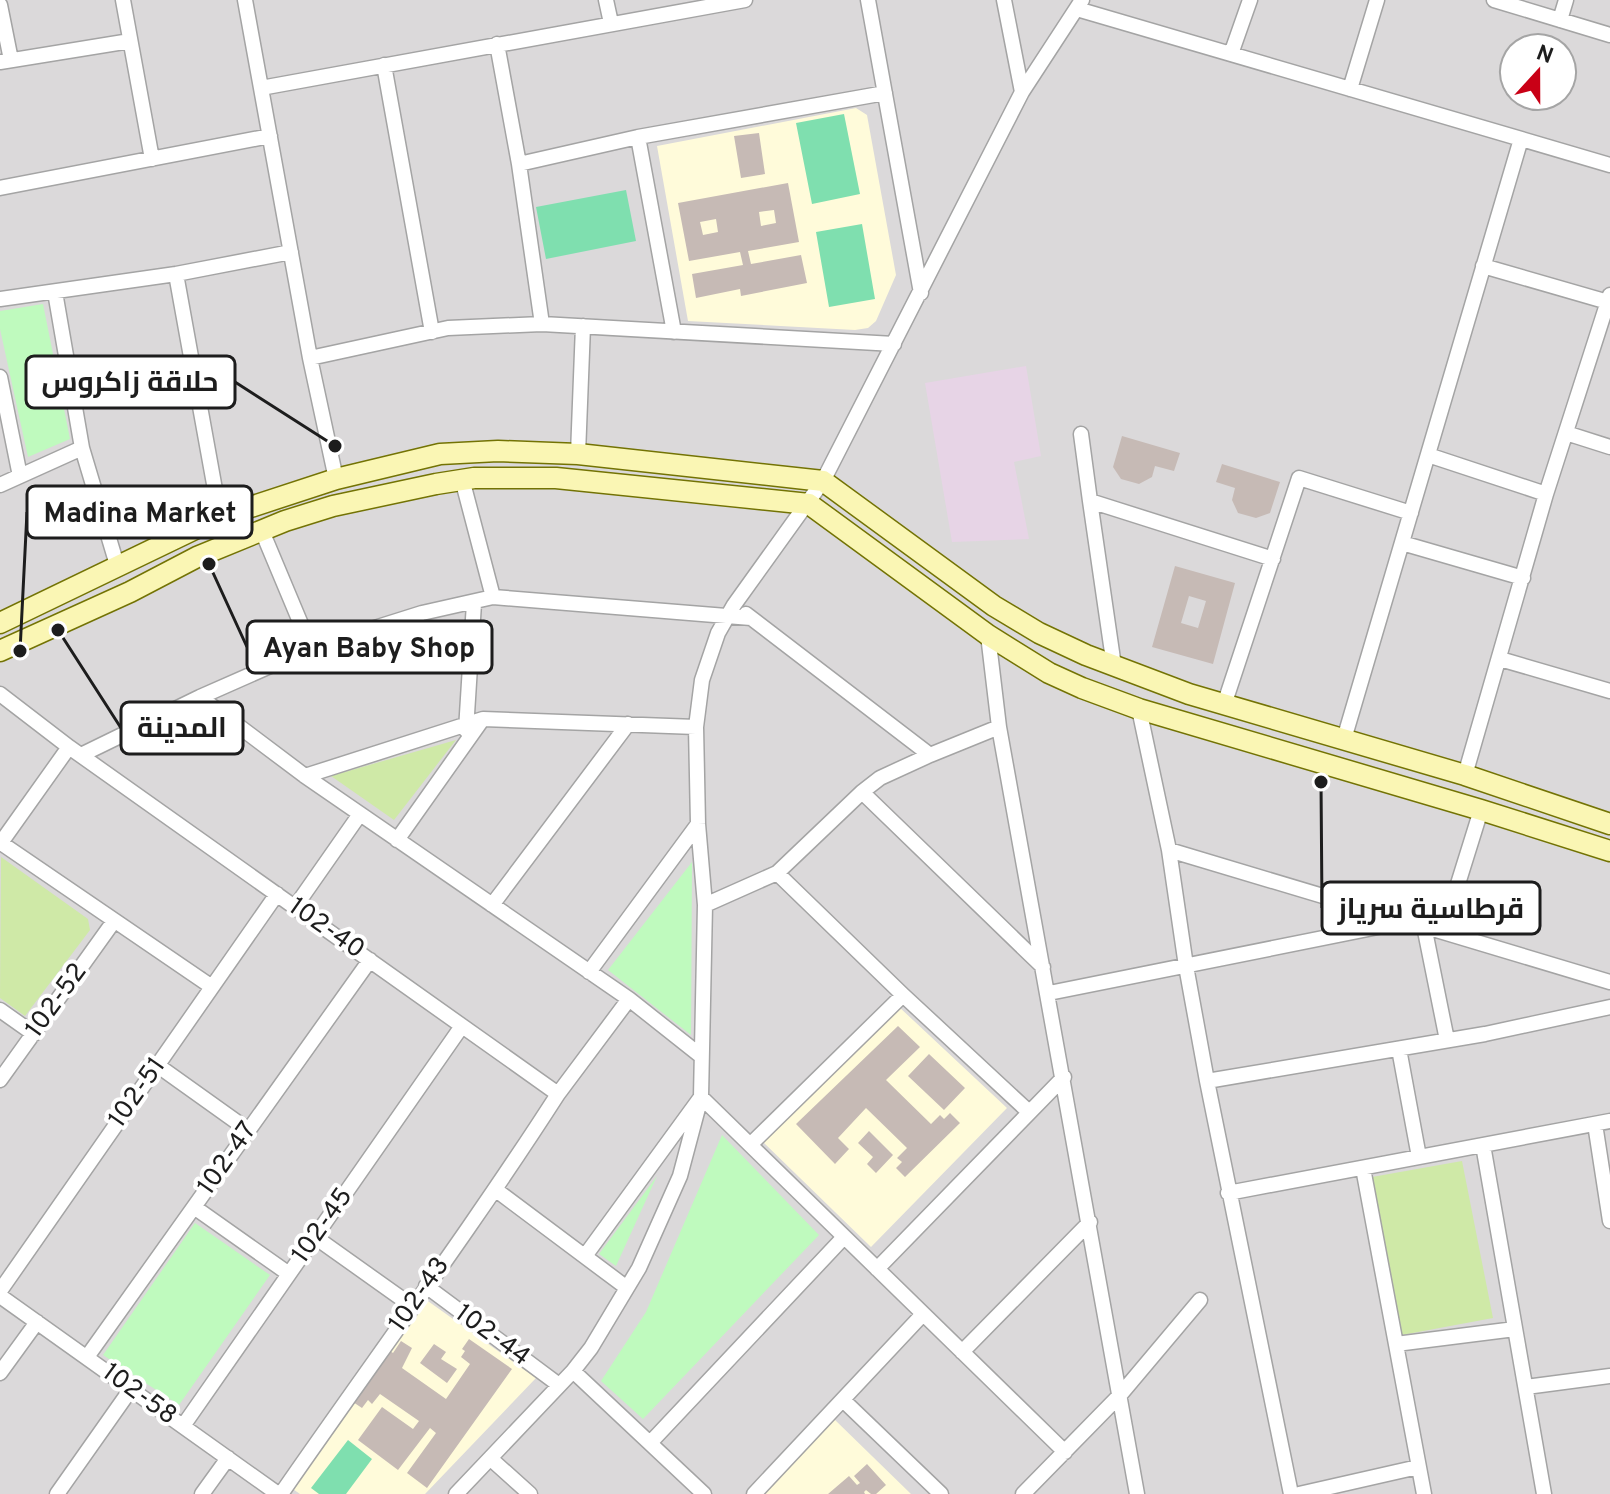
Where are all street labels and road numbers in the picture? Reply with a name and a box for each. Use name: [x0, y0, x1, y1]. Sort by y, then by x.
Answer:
street label: 102-40: [282, 891, 370, 967]
street label: 102-52: [19, 957, 95, 1045]
street label: 102-51: [102, 1051, 174, 1135]
street label: 102-47: [191, 1116, 265, 1202]
street label: 102-45: [285, 1182, 361, 1270]
street label: 102-43: [382, 1251, 458, 1339]
street label: 102-44: [448, 1298, 536, 1374]
street label: 102-58: [95, 1357, 183, 1433]

